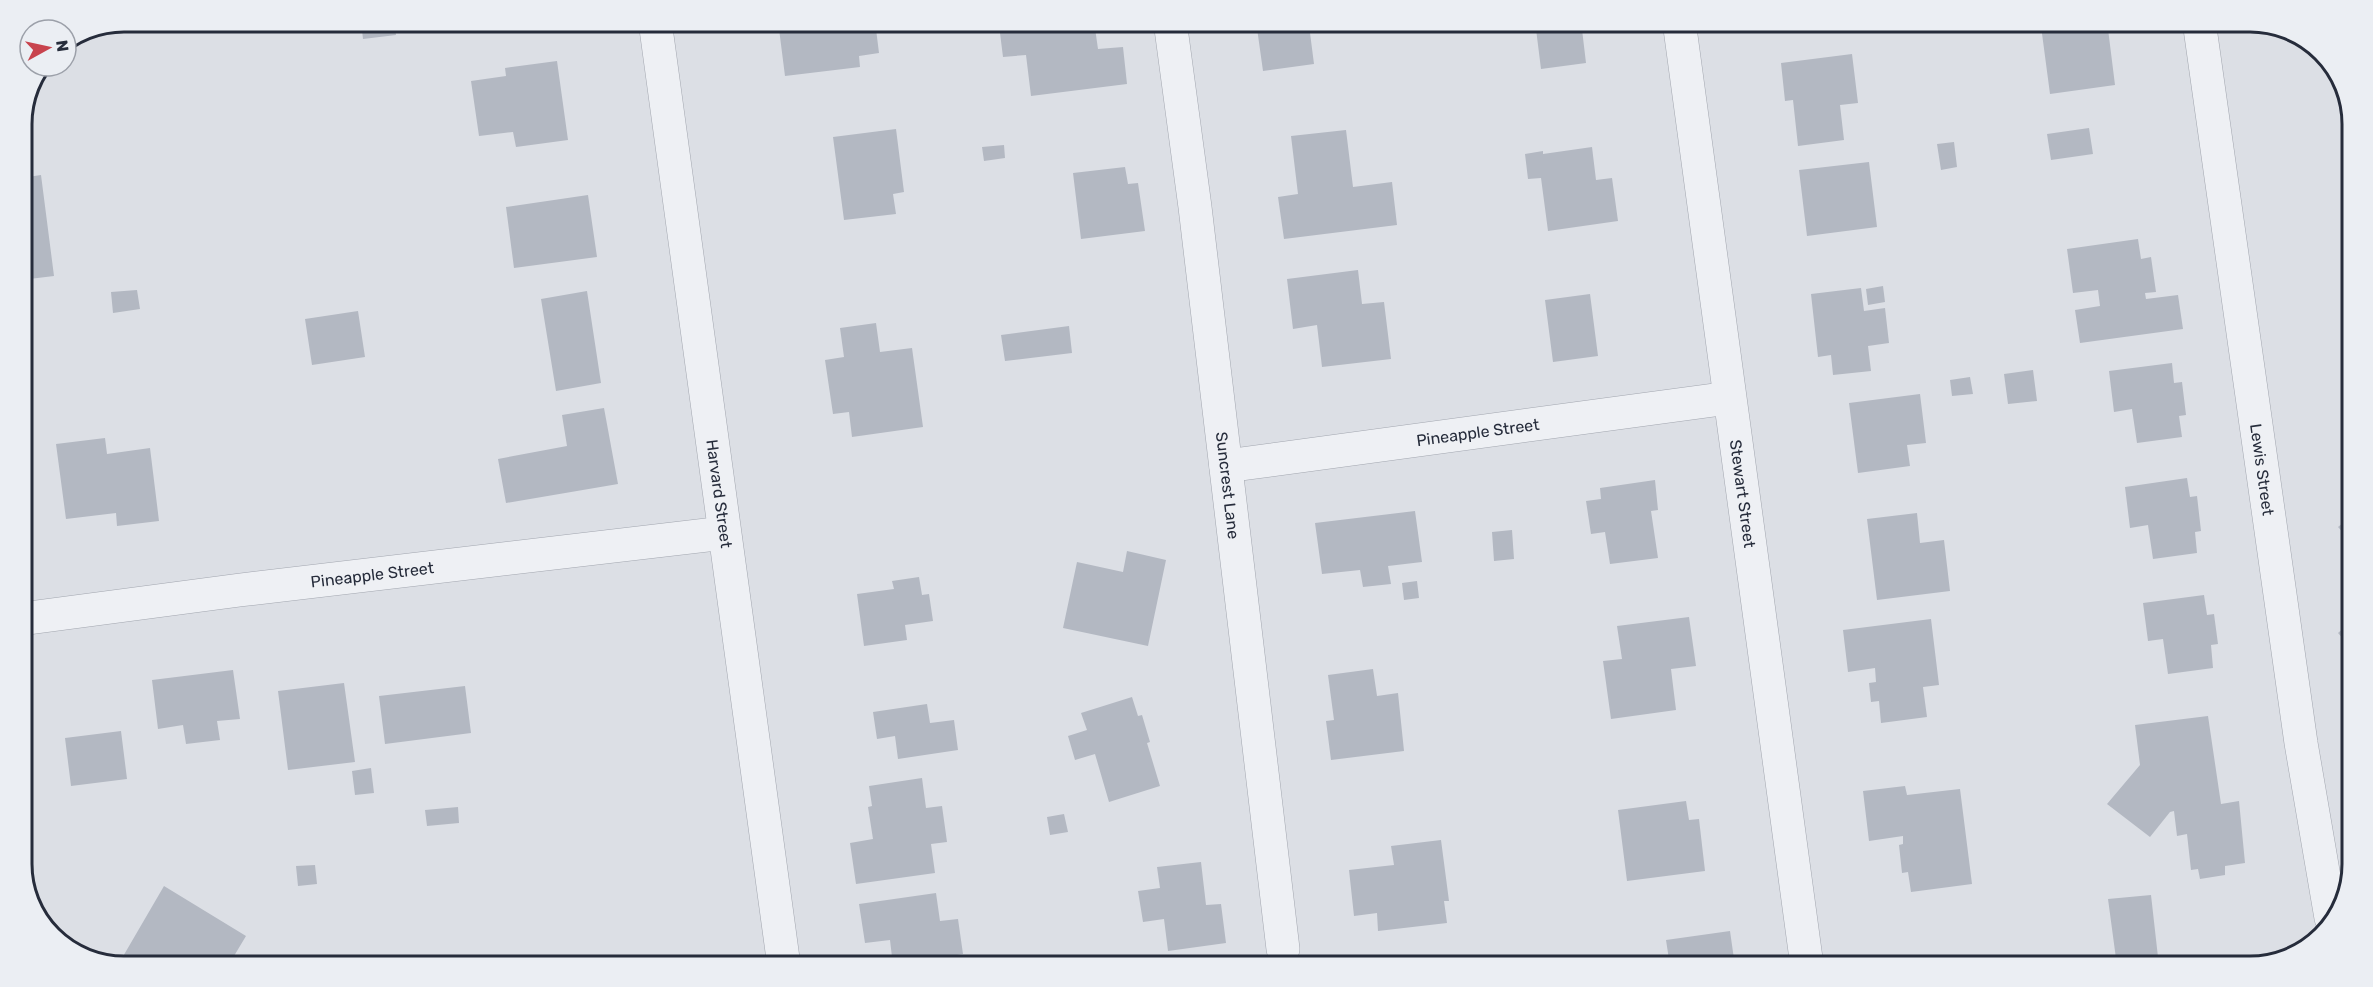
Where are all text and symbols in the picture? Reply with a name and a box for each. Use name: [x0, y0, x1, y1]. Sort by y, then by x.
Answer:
north arrow: [18, 18, 78, 78]
text: N: [52, 39, 73, 53]
street label: Pineapple Street: [1415, 414, 1540, 450]
street label: Lewis Street: [2246, 422, 2278, 517]
street label: Suncrest Lane: [1212, 431, 1244, 540]
street label: Harvard Street: [703, 438, 736, 549]
street label: Stewart Street: [1726, 438, 1760, 549]
street label: Pineapple Street: [310, 558, 435, 591]

